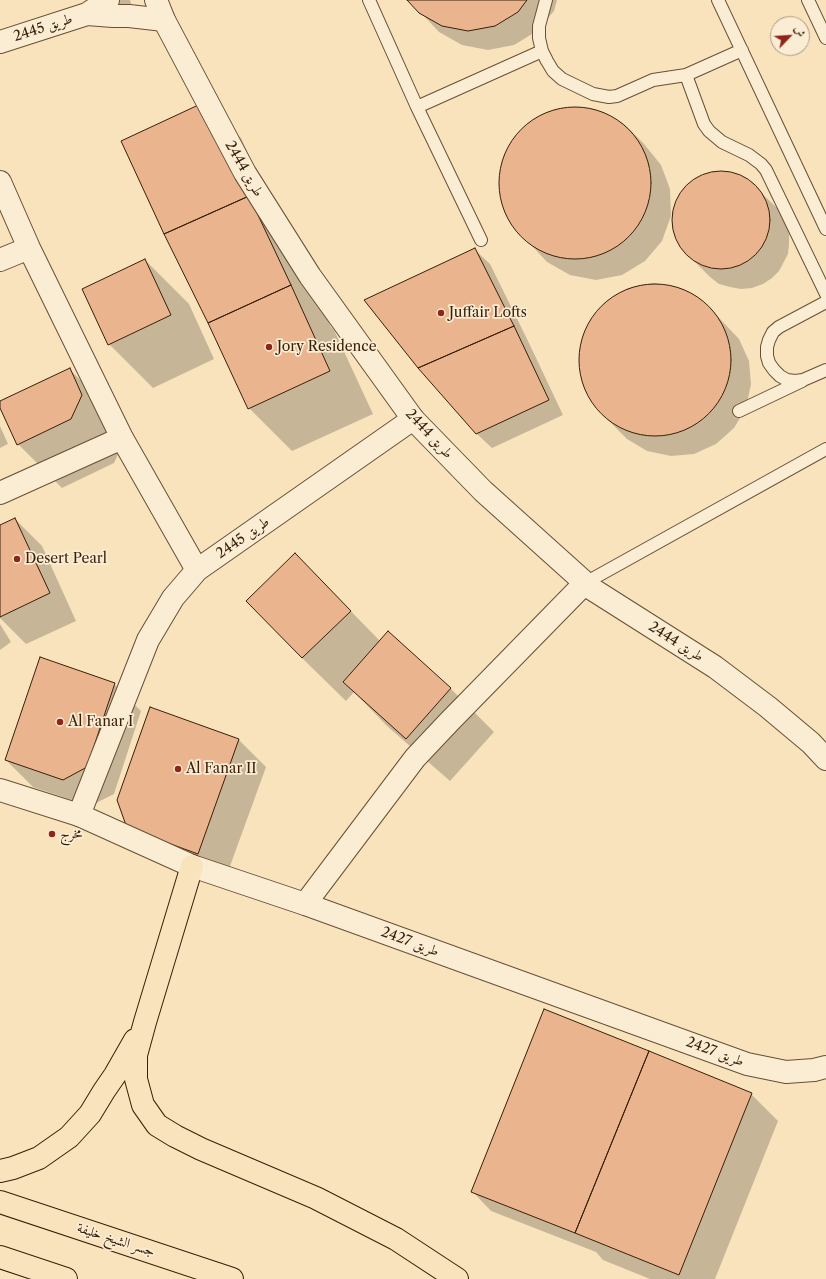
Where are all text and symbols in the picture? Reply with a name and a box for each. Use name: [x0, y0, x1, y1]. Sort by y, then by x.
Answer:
street label: طريق 2445: [11, 11, 75, 45]
north arrow: [770, 16, 810, 56]
text: ش: [791, 23, 809, 39]
street label: طريق 2444: [221, 138, 267, 200]
place label: Juffair Lofts: [449, 305, 527, 321]
marker: Juffair Lofts: [436, 308, 446, 318]
place label: Jory Residence: [277, 339, 376, 355]
marker: Jory Residence: [264, 342, 274, 352]
street label: طريق 2444: [402, 406, 456, 462]
street label: طريق 2445: [213, 514, 273, 562]
place label: Desert Pearl: [25, 551, 107, 567]
marker: Desert Pearl: [12, 554, 22, 564]
street label: طريق 2444: [645, 619, 707, 665]
place label: Al Fanar I: [68, 714, 133, 730]
marker: Al Fanar I: [55, 717, 65, 727]
place label: Al Fanar II: [186, 761, 257, 777]
marker: Al Fanar II: [173, 764, 183, 774]
place label: مخرج: [60, 826, 83, 842]
marker: مخرج: [47, 829, 57, 839]
street label: طريق 2427: [379, 924, 441, 960]
street label: طريق 2427: [684, 1034, 746, 1070]
street label: جسر الشيخ خليفة: [75, 1220, 157, 1260]

